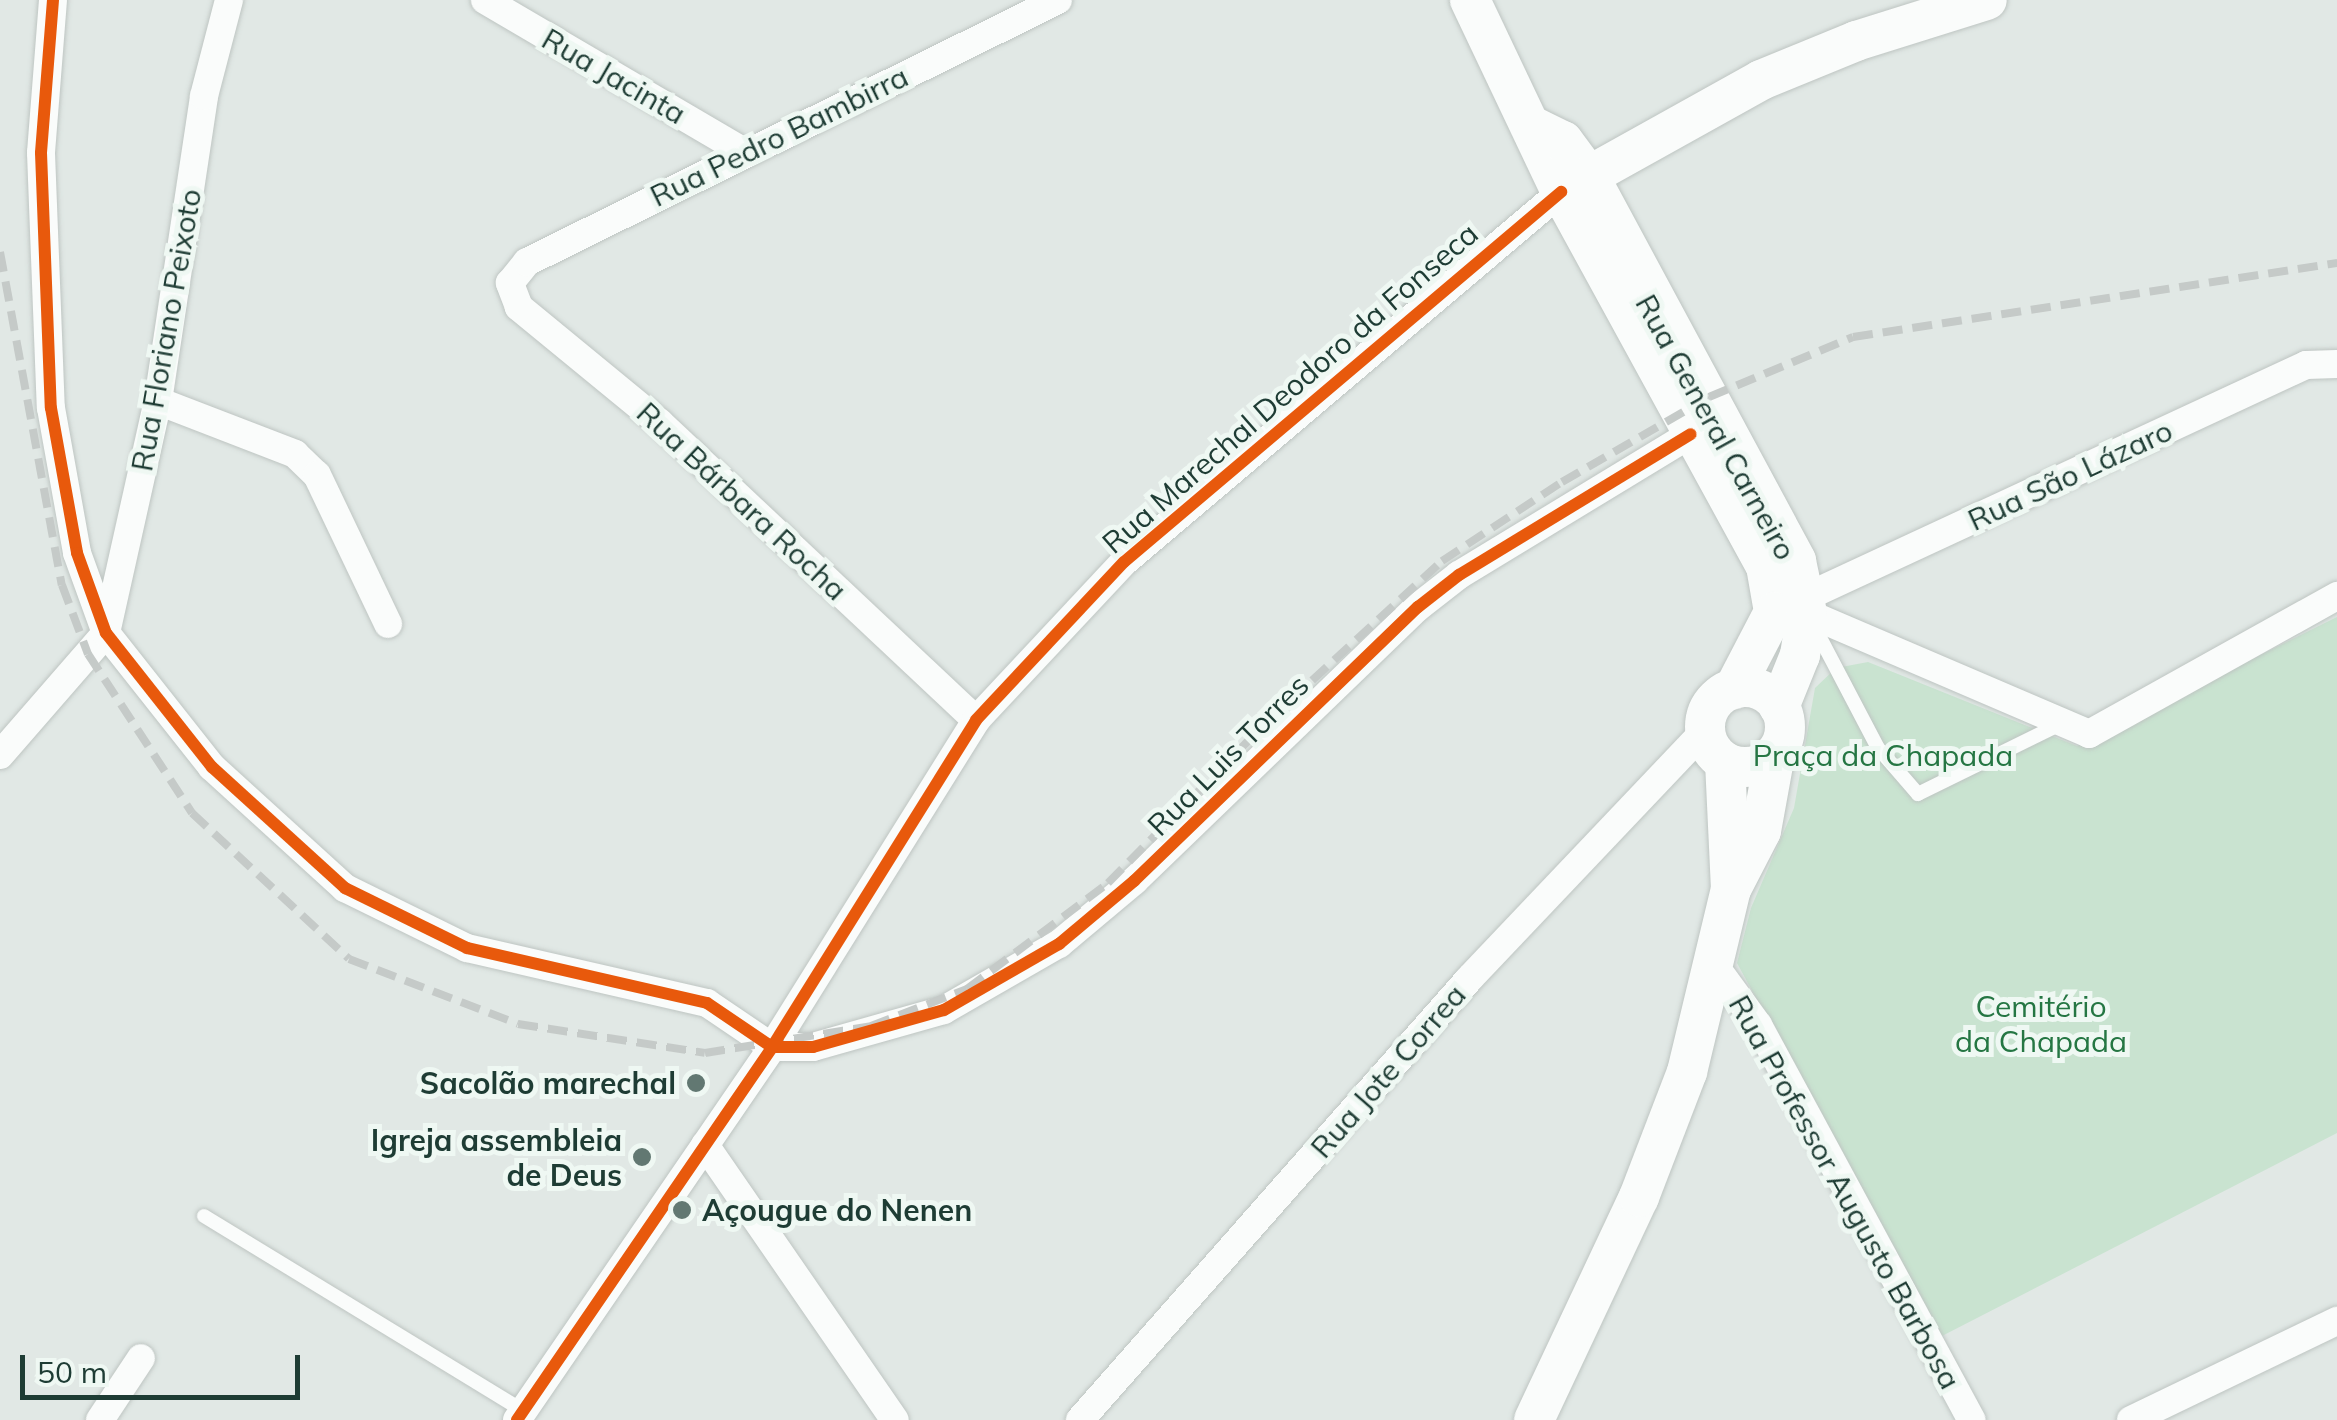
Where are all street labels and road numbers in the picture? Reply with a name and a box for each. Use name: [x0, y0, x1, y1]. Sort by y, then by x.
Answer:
street label: Rua Jacinta: [536, 20, 692, 132]
street label: Rua Pedro Bambirra: [644, 58, 914, 214]
street label: Rua Floriano Peixoto: [123, 186, 209, 474]
street label: Rua Marechal Deodoro da Fonseca: [1095, 215, 1485, 561]
street label: Rua General Carneiro: [1628, 288, 1804, 566]
street label: Rua Bárbara Rocha: [630, 394, 854, 608]
street label: Rua São Lázaro: [1962, 412, 2178, 538]
street label: Rua Luis Torres: [1140, 667, 1316, 843]
street label: Rua Jote Correa: [1303, 977, 1473, 1165]
street label: Rua Professor Augusto Barbosa: [1721, 989, 1969, 1395]

